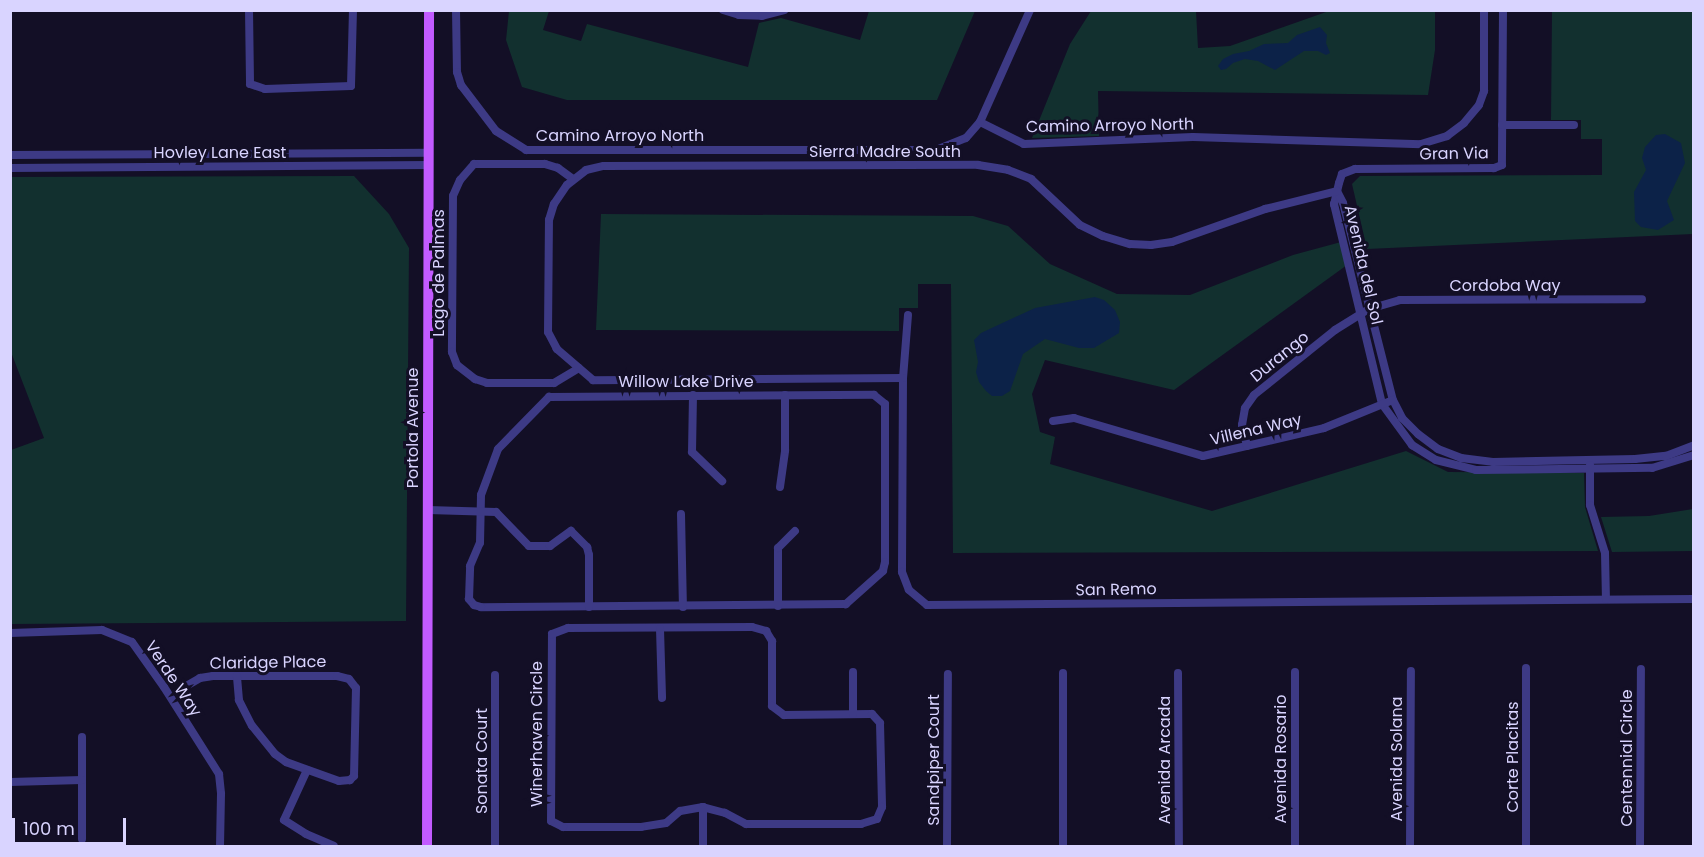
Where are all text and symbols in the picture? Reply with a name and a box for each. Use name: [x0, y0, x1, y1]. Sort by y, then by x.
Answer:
street label: Camino Arroyo North: [1026, 115, 1194, 137]
street label: Camino Arroyo North: [536, 126, 704, 146]
street label: Sierra Madre South: [809, 142, 961, 162]
street label: Hovley Lane East: [154, 143, 286, 163]
street label: Gran Via: [1419, 144, 1489, 164]
street label: Avenida del Sol: [1340, 203, 1386, 327]
street label: Lago de Palmas: [429, 209, 449, 337]
street label: Cordoba Way: [1450, 276, 1560, 296]
street label: Durango: [1247, 328, 1313, 386]
street label: Portola Avenue: [403, 368, 423, 488]
street label: Willow Lake Drive: [618, 372, 754, 392]
street label: Villena Way: [1208, 410, 1304, 450]
street label: San Remo: [1075, 580, 1157, 600]
street label: Verde Way: [141, 638, 205, 720]
street label: Claridge Place: [210, 652, 326, 674]
street label: Winerhaven Circle: [527, 661, 547, 807]
street label: Centennial Circle: [1617, 689, 1637, 827]
street label: Sandpiper Court: [924, 694, 944, 826]
street label: Avenida Rosario: [1271, 694, 1291, 824]
street label: Avenida Arcada: [1155, 696, 1175, 824]
street label: Avenida Solana: [1387, 696, 1407, 822]
street label: Corte Placitas: [1503, 701, 1523, 813]
street label: Sonata Court: [472, 708, 492, 814]
scale bar: [15, 806, 129, 844]
text: 100 m: [23, 816, 75, 841]

